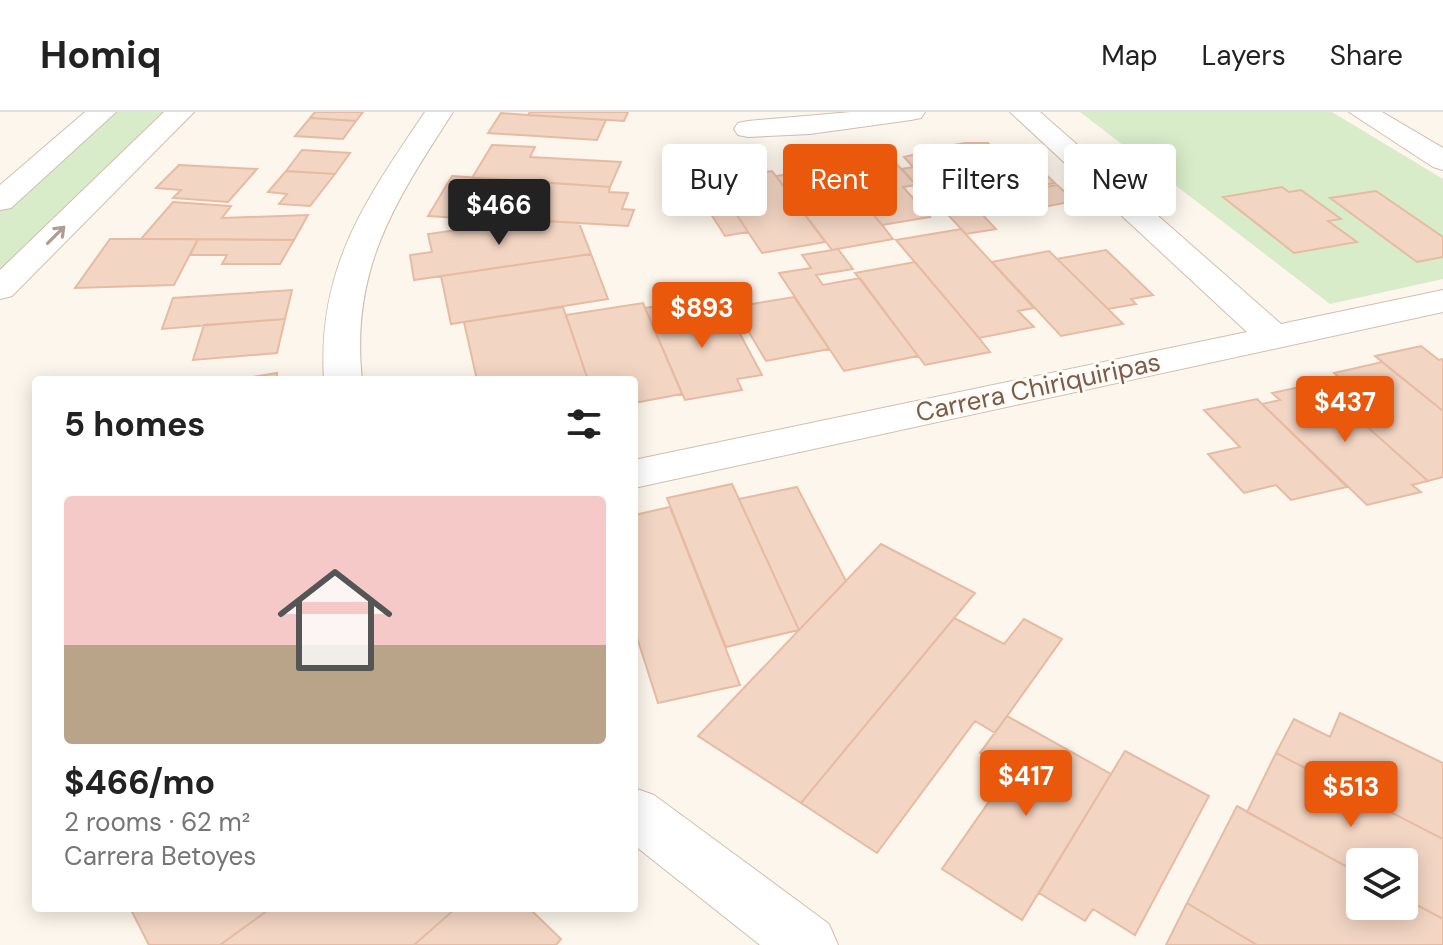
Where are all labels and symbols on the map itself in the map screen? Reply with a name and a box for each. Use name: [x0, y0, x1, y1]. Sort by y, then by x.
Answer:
pin: $466: [452, 179, 546, 247]
one-way arrow: [46, 226, 65, 245]
pin: $893: [655, 282, 749, 350]
street label: Carrera Chiriquiripas: [912, 344, 1164, 430]
pin: $437: [1298, 376, 1392, 444]
pin: $417: [979, 750, 1073, 818]
pin: $513: [1304, 761, 1398, 829]

